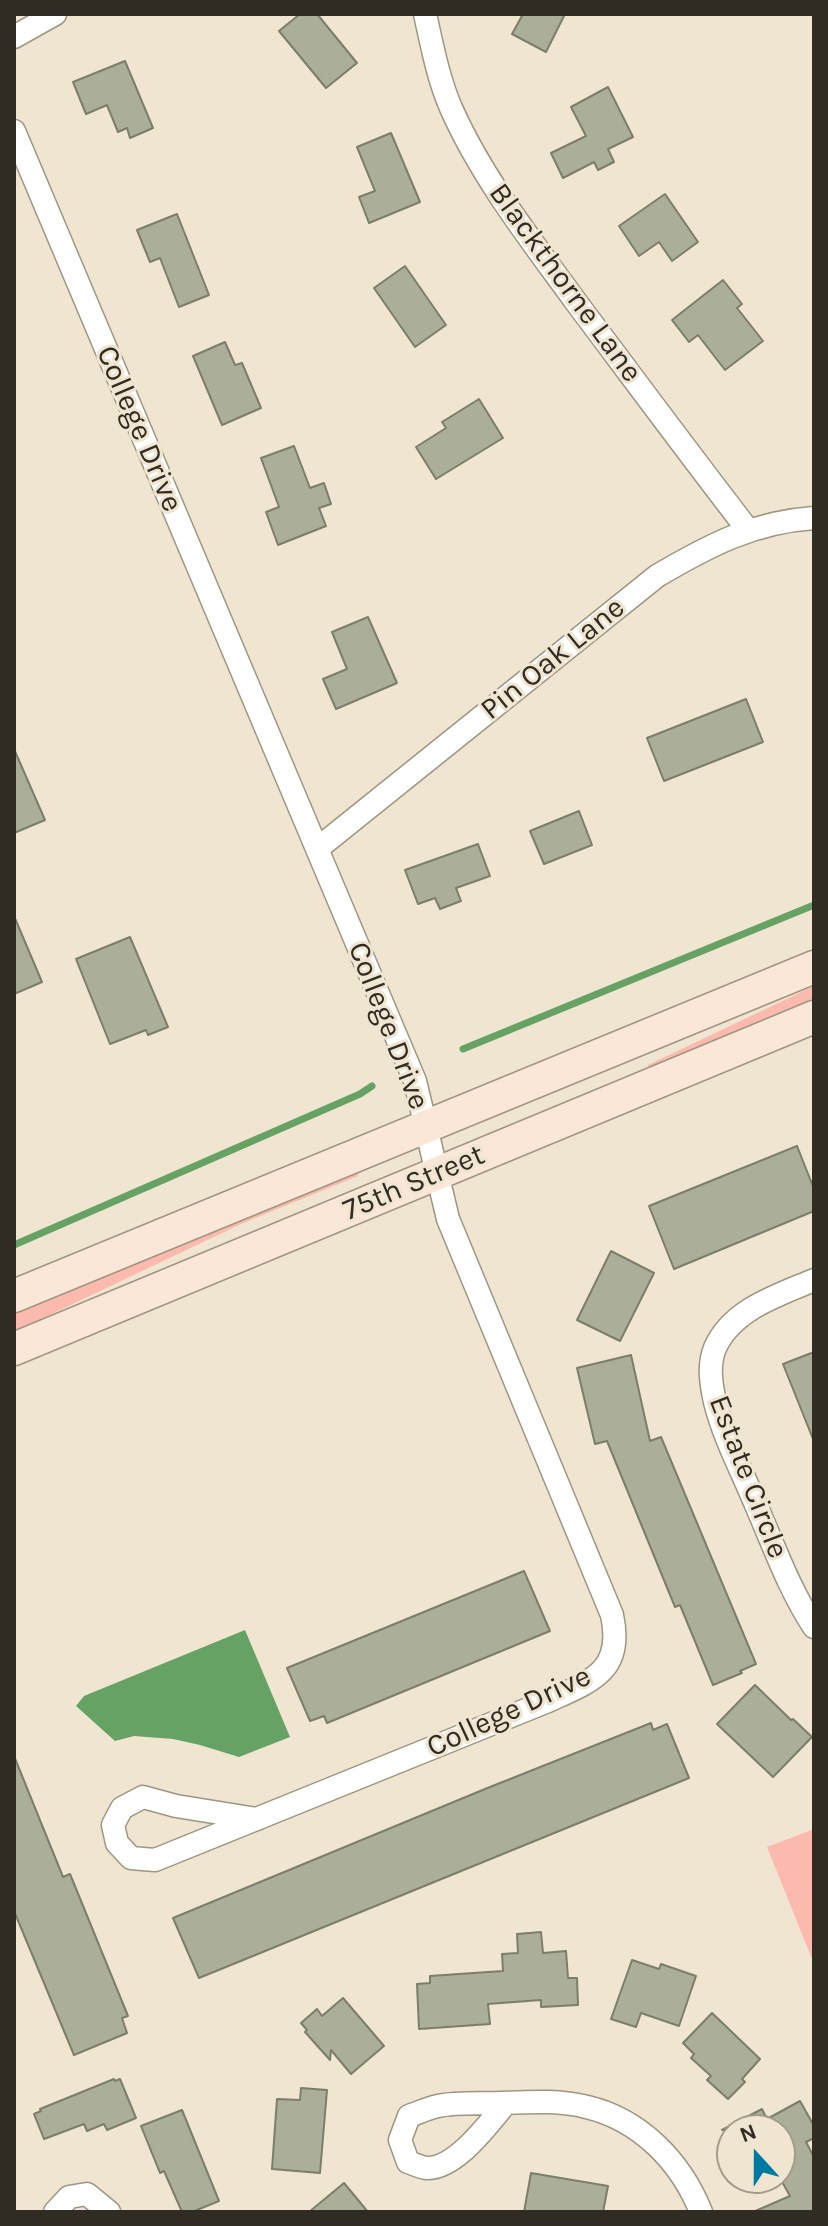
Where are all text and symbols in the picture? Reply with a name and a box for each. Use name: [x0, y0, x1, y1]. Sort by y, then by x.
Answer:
street label: Blackthorne Lane: [481, 176, 649, 390]
street label: College Drive: [88, 341, 190, 517]
street label: Pin Oak Lane: [474, 590, 632, 728]
street label: College Drive: [340, 937, 436, 1115]
street label: 75th Street: [338, 1137, 490, 1229]
street label: Estate Circle: [700, 1390, 796, 1564]
street label: College Drive: [421, 1658, 597, 1766]
north arrow: [716, 2114, 796, 2194]
text: N: [736, 2118, 760, 2148]

